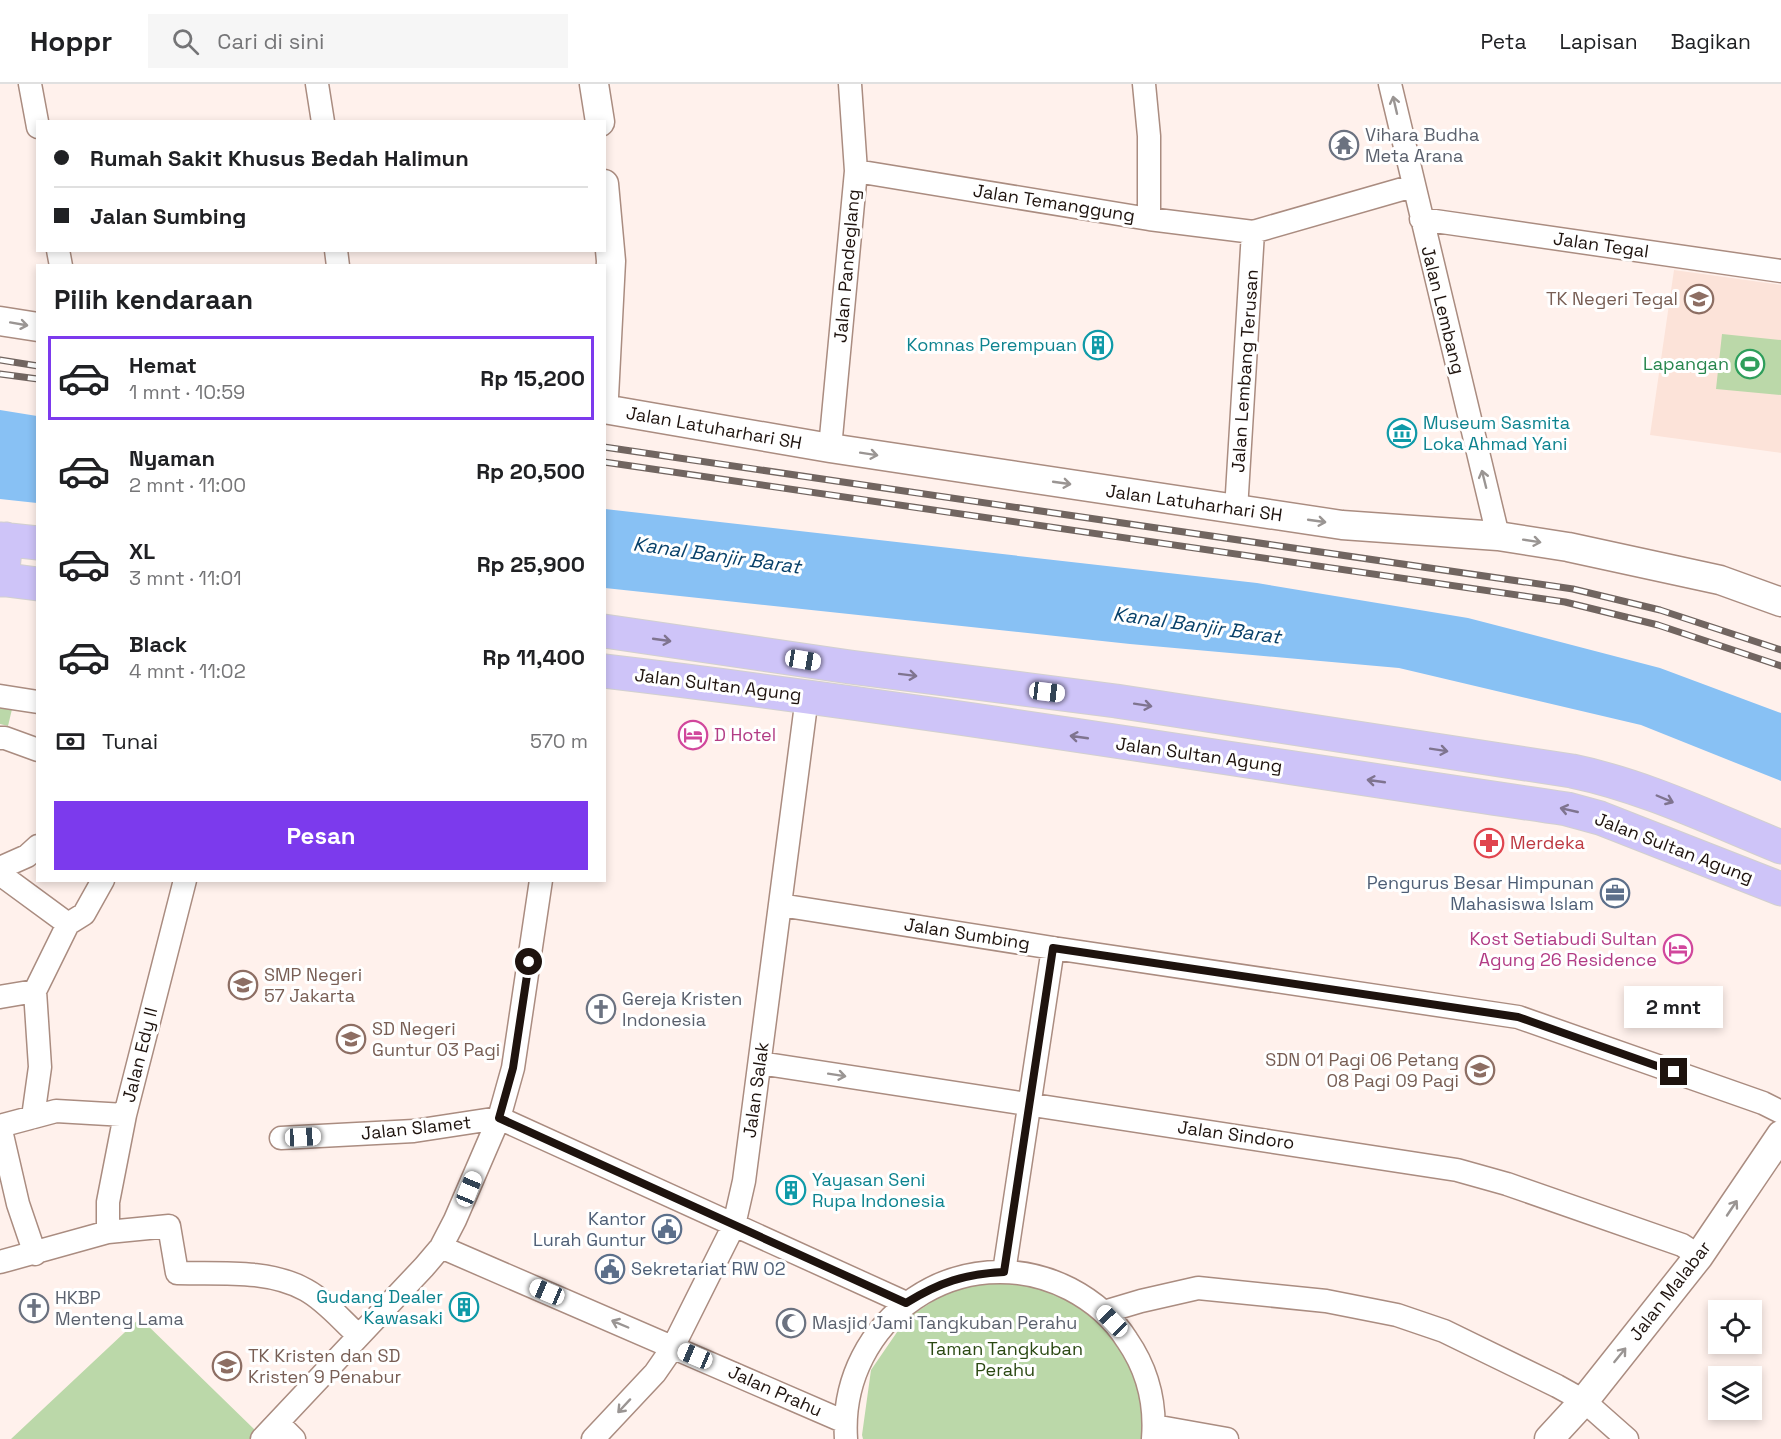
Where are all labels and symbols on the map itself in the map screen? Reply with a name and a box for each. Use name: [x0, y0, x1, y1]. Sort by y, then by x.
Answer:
one-way arrow: [1389, 96, 1400, 116]
place label: Vihara Budha Meta Arana: [1365, 123, 1479, 167]
temple icon: Vihara Budha Meta Arana: [1328, 129, 1360, 161]
street label: Jalan Temanggung: [972, 178, 1137, 227]
street label: Jalan Pandeglang: [828, 188, 865, 344]
street label: Jalan Tegal: [1552, 226, 1650, 263]
street label: Jalan Lembang: [1416, 243, 1471, 376]
street label: Jalan Lembang Terusan: [1226, 269, 1263, 473]
school or university icon: TK Negeri Tegal: [1683, 283, 1715, 315]
place label: TK Negeri Tegal: [1546, 287, 1678, 310]
one-way arrow: [8, 319, 28, 330]
building icon: Komnas Perempuan: [1082, 329, 1114, 361]
place label: Komnas Perempuan: [907, 333, 1077, 356]
sports icon: Lapangan: [1734, 348, 1766, 380]
place label: Lapangan: [1643, 352, 1729, 375]
street label: Jalan Latuharhari SH: [624, 401, 804, 454]
place label: Museum Sasmita Loka Ahmad Yani: [1423, 411, 1570, 455]
museum icon: Museum Sasmita Loka Ahmad Yani: [1386, 417, 1418, 449]
one-way arrow: [859, 449, 879, 460]
one-way arrow: [1478, 470, 1490, 489]
one-way arrow: [1052, 478, 1071, 489]
street label: Jalan Latuharhari SH: [1104, 479, 1284, 526]
one-way arrow: [1307, 516, 1327, 527]
water label: Kanal Banjir Barat: [632, 530, 804, 580]
one-way arrow: [1522, 536, 1541, 547]
water label: Kanal Banjir Barat: [1112, 600, 1284, 650]
one-way arrow: [652, 634, 672, 645]
car: [784, 648, 822, 672]
street label: Jalan Sultan Agung: [633, 663, 803, 706]
one-way arrow: [897, 669, 917, 680]
car: [1028, 681, 1066, 703]
one-way arrow: [1132, 700, 1152, 711]
hotel icon: D Hotel: [677, 719, 709, 751]
place label: D Hotel: [714, 723, 776, 746]
one-way arrow: [1070, 731, 1090, 742]
street label: Jalan Sultan Agung: [1114, 731, 1284, 778]
one-way arrow: [1429, 745, 1449, 756]
one-way arrow: [1367, 775, 1387, 786]
one-way arrow: [1655, 794, 1673, 805]
one-way arrow: [1560, 804, 1579, 816]
street label: Jalan Sultan Agung: [1592, 807, 1757, 888]
pharmacy icon: Merdeka: [1473, 827, 1505, 859]
place label: Merdeka: [1510, 831, 1585, 854]
place label: Pengurus Besar Himpunan Mahasiswa Islam: [1367, 871, 1594, 915]
office icon: Pengurus Besar Himpunan Mahasiswa Islam: [1599, 877, 1631, 909]
street label: Jalan Sumbing: [902, 912, 1032, 955]
place label: Kost Setiabudi Sultan Agung 26 Residence: [1469, 927, 1657, 971]
hotel icon: Kost Setiabudi Sultan Agung 26 Residence: [1662, 933, 1694, 965]
route start: [515, 948, 542, 975]
place label: SMP Negeri 57 Jakarta: [264, 963, 362, 1007]
school or university icon: SMP Negeri 57 Jakarta: [227, 969, 259, 1001]
callout: 2 mnt: [1624, 985, 1724, 1027]
place label: Gereja Kristen Indonesia: [622, 987, 742, 1031]
church icon: Gereja Kristen Indonesia: [585, 993, 617, 1025]
street label: Jalan Edy II: [117, 1005, 162, 1105]
place label: SD Negeri Guntur 03 Pagi: [372, 1017, 500, 1061]
school or university icon: SD Negeri Guntur 03 Pagi: [335, 1023, 367, 1055]
street label: Jalan Salak: [737, 1040, 774, 1139]
place label: SDN 01 Pagi 06 Petang 08 Pagi 09 Pagi: [1265, 1048, 1459, 1092]
school or university icon: SDN 01 Pagi 06 Petang 08 Pagi 09 Pagi: [1464, 1054, 1496, 1086]
route end: [1660, 1058, 1687, 1085]
one-way arrow: [827, 1069, 847, 1080]
street label: Jalan Slamet: [360, 1110, 472, 1145]
street label: Jalan Sindoro: [1176, 1115, 1296, 1154]
car: [285, 1127, 321, 1147]
place label: Yayasan Seni Rupa Indonesia: [812, 1168, 945, 1212]
car: [454, 1169, 484, 1209]
building icon: Yayasan Seni Rupa Indonesia: [775, 1174, 807, 1206]
one-way arrow: [1726, 1200, 1738, 1216]
place label: Kantor Lurah Guntur: [533, 1207, 646, 1251]
public building icon: Kantor Lurah Guntur: [651, 1213, 683, 1245]
street label: Jalan Malabar: [1623, 1236, 1716, 1345]
public building icon: Sekretariat RW 02: [594, 1253, 626, 1285]
place label: Sekretariat RW 02: [631, 1257, 786, 1280]
car: [527, 1277, 567, 1307]
place label: Gudang Dealer Kawasaki: [316, 1285, 443, 1329]
place label: HKBP Menteng Lama: [55, 1286, 184, 1330]
building icon: Gudang Dealer Kawasaki: [448, 1291, 480, 1323]
church icon: HKBP Menteng Lama: [18, 1292, 50, 1324]
car: [1093, 1302, 1131, 1340]
mosque icon: Masjid Jami Tangkuban Perahu: [775, 1307, 807, 1339]
place label: Masjid Jami Tangkuban Perahu: [812, 1311, 1077, 1334]
one-way arrow: [611, 1317, 629, 1329]
park label: Taman Tangkuban Perahu: [927, 1337, 1083, 1381]
car: [675, 1341, 715, 1371]
place label: TK Kristen dan SD Kristen 9 Penabur: [248, 1344, 402, 1388]
one-way arrow: [1614, 1347, 1627, 1363]
school or university icon: TK Kristen dan SD Kristen 9 Penabur: [211, 1350, 243, 1382]
street label: Jalan Prahu: [725, 1360, 826, 1422]
one-way arrow: [617, 1398, 631, 1413]

